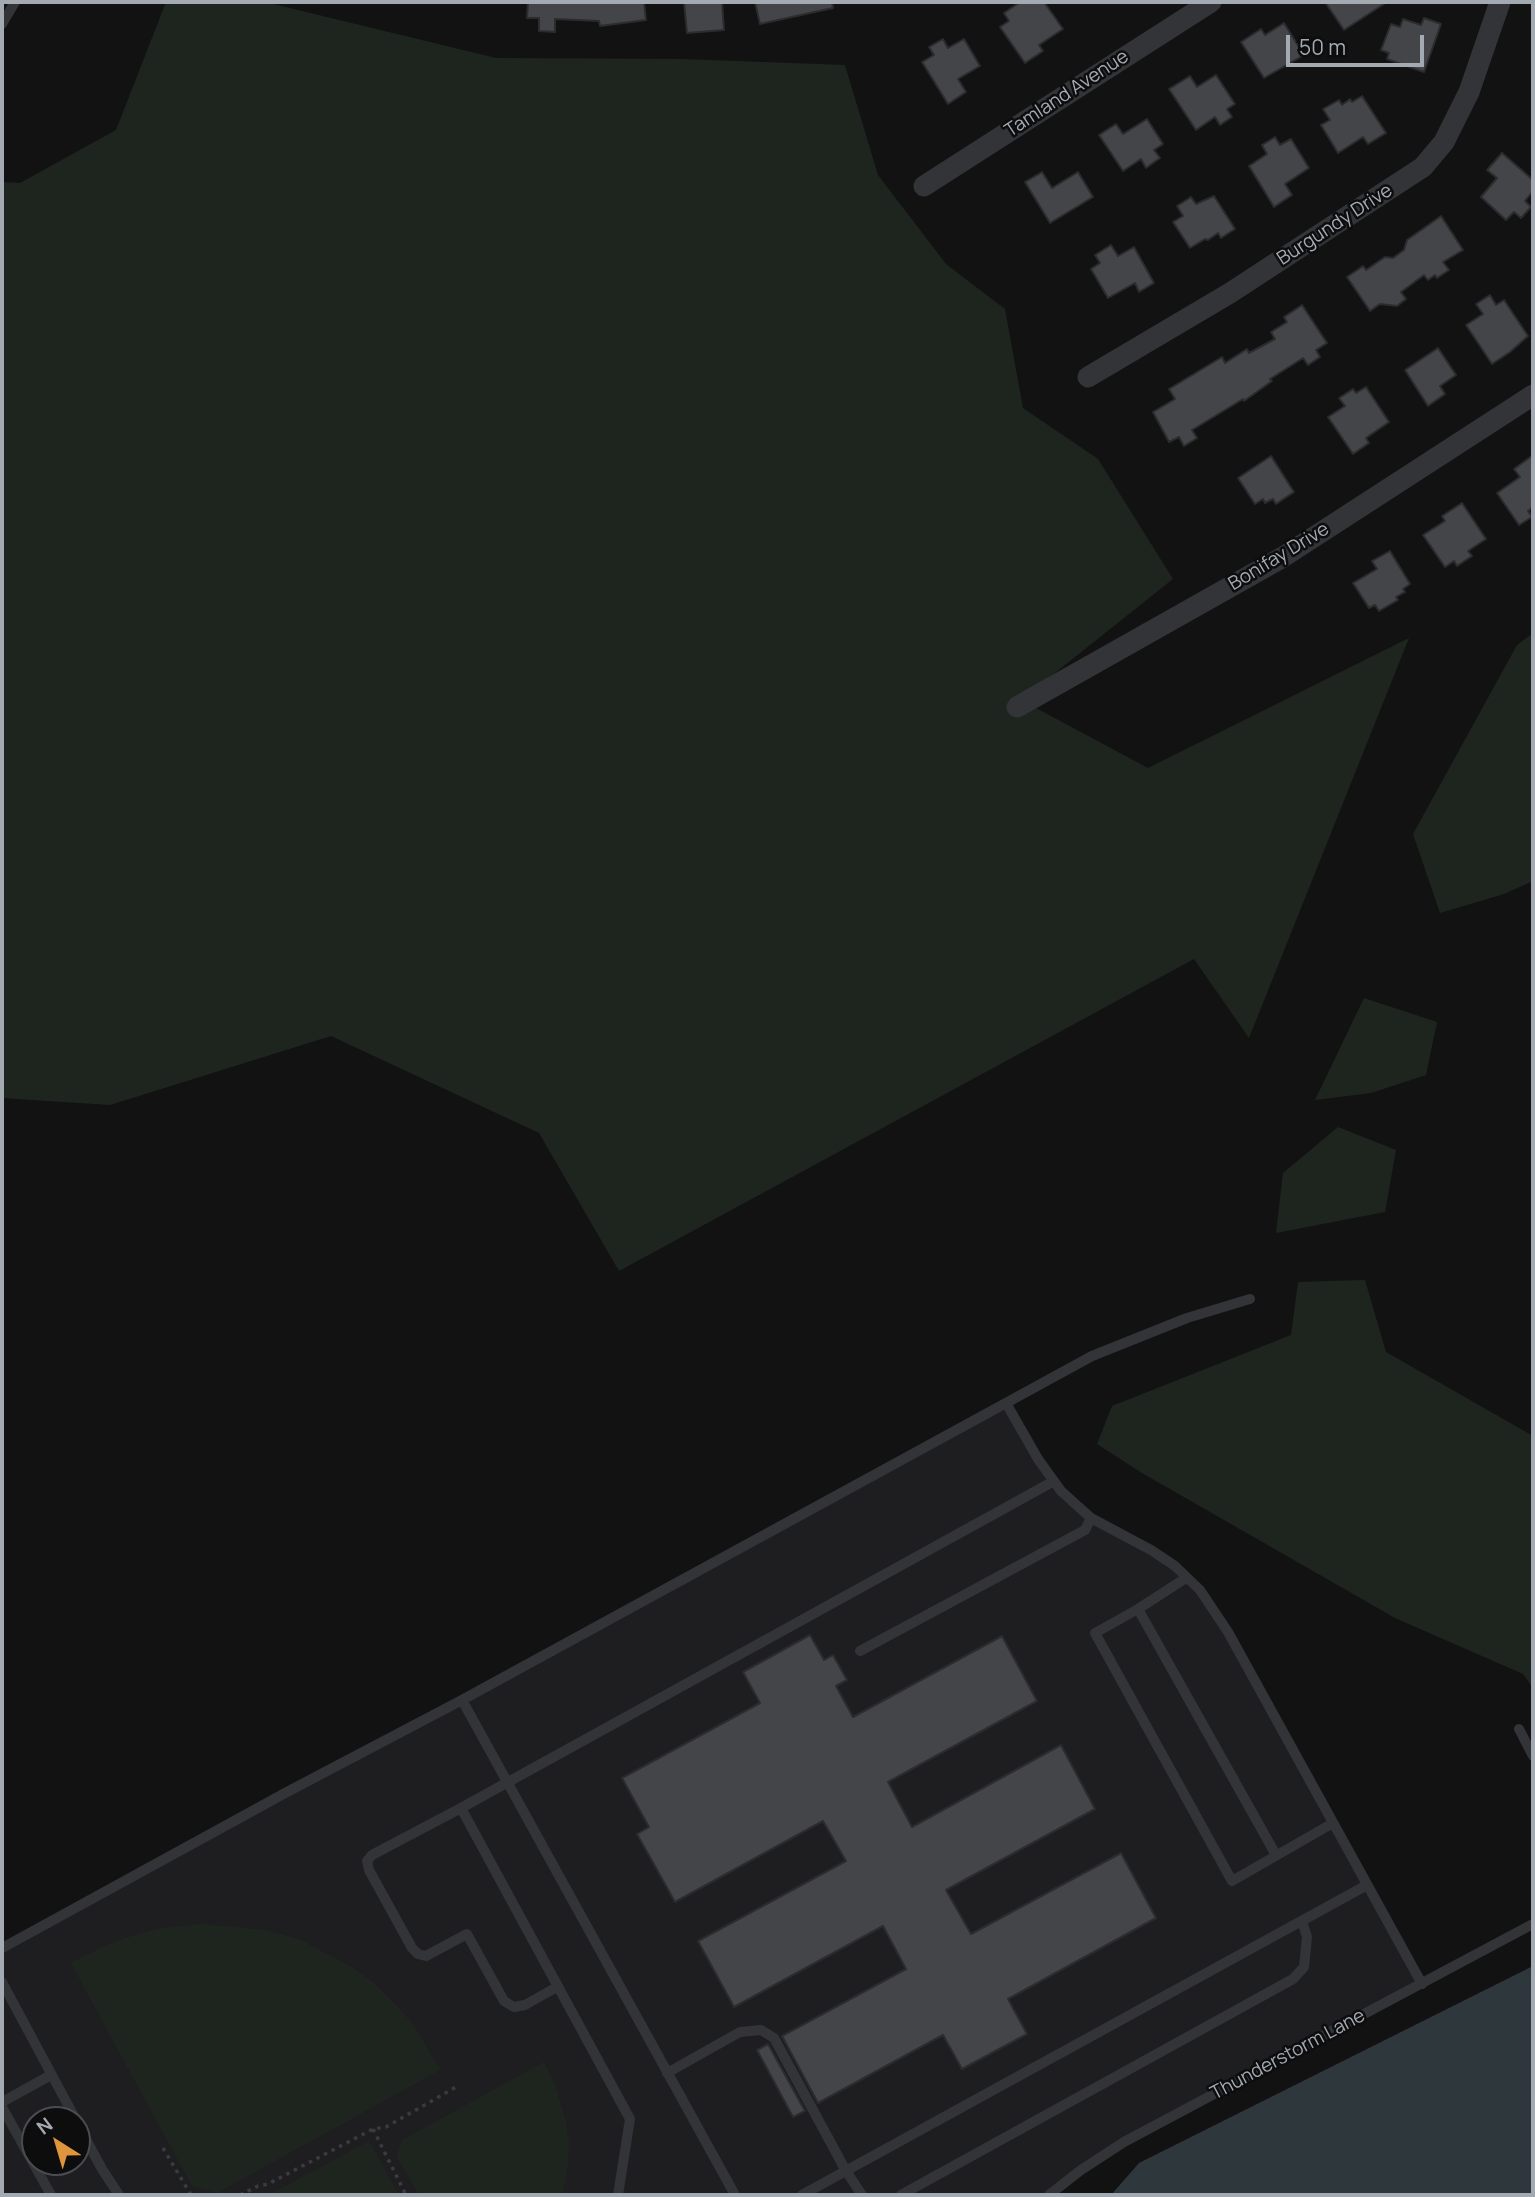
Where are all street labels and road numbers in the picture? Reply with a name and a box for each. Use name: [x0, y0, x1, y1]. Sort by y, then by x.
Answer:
street label: Tamland Avenue: [1001, 46, 1133, 142]
street label: Burgundy Drive: [1273, 179, 1397, 271]
street label: Bonifay Drive: [1225, 518, 1333, 596]
street label: Thunderstorm Lane: [1207, 2005, 1369, 2105]

